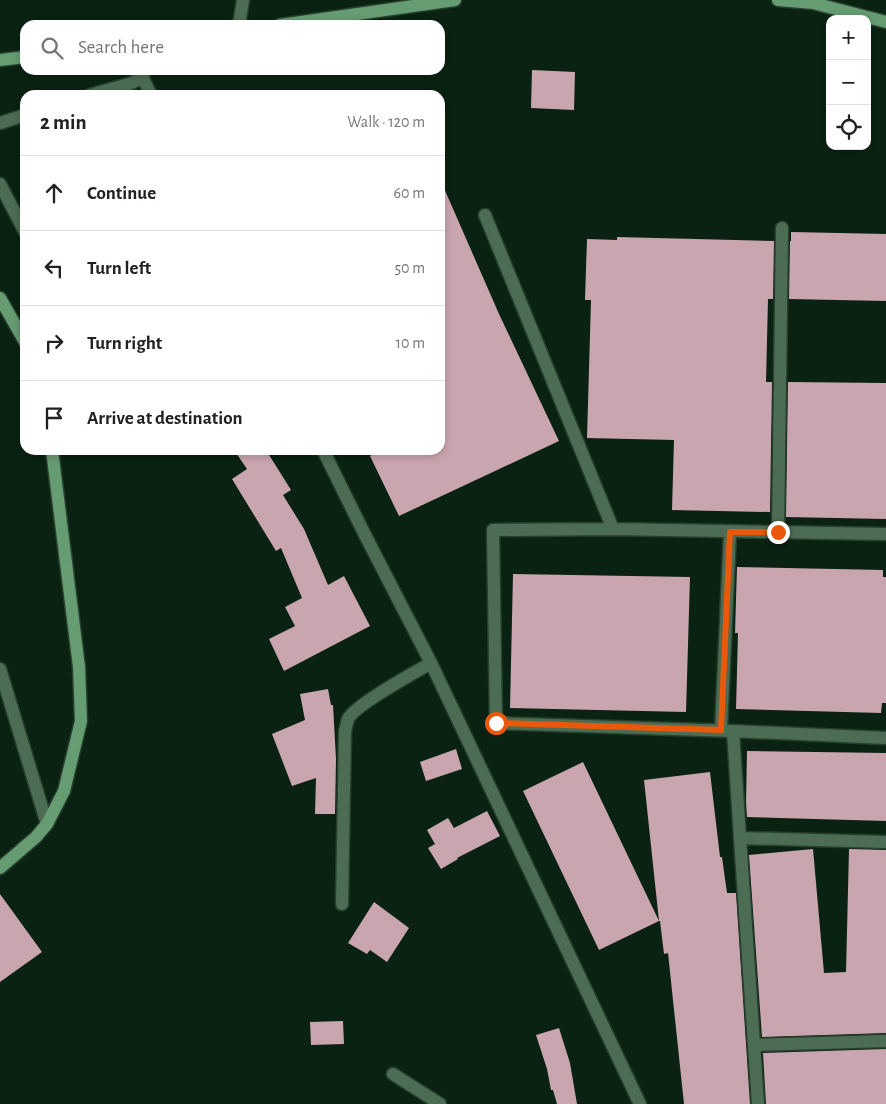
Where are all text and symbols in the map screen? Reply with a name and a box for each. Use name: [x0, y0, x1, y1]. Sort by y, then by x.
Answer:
map controls: [826, 15, 871, 150]
button: +: [826, 15, 871, 60]
search box: [20, 20, 445, 75]
icon: search: [38, 34, 66, 62]
text: Search here: [78, 38, 164, 57]
button: −: [826, 60, 871, 105]
button: locate: [826, 105, 871, 150]
text: 2 min: [40, 112, 87, 133]
text: Walk · 120 m: [347, 114, 425, 130]
icon: ahead: [40, 179, 68, 207]
text: Continue: [87, 184, 156, 203]
text: 60 m: [394, 185, 425, 201]
icon: left: [40, 254, 68, 282]
text: Turn left: [87, 259, 151, 278]
text: 50 m: [394, 260, 425, 276]
icon: right: [40, 329, 68, 357]
text: Turn right: [87, 334, 162, 353]
text: 10 m: [396, 335, 425, 351]
icon: arrive: [40, 404, 68, 432]
text: Arrive at destination: [87, 409, 243, 428]
route end: [767, 521, 790, 544]
route start: [485, 712, 508, 735]

